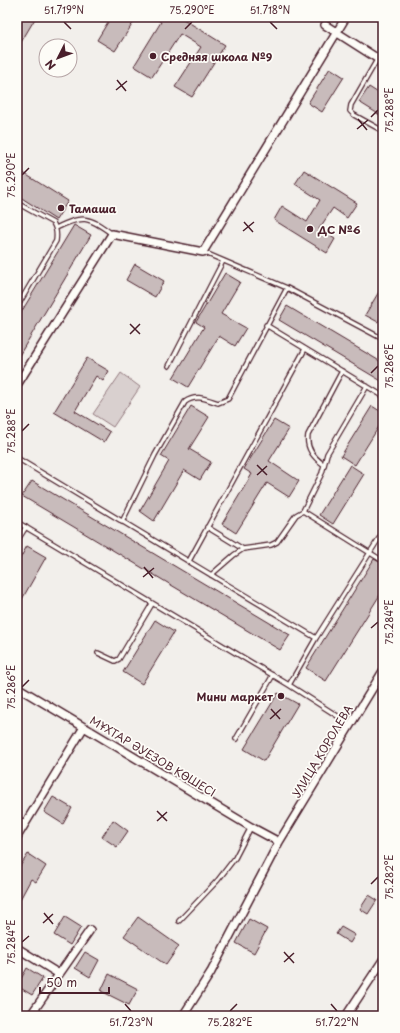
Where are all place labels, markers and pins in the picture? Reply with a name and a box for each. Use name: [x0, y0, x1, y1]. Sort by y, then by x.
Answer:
place label: Средняя школа №9: [161, 48, 273, 65]
marker: Средняя школа №9: [148, 51, 158, 61]
place label: Тамаша: [69, 200, 117, 217]
marker: Тамаша: [56, 203, 66, 213]
place label: ДС №6: [317, 221, 361, 238]
marker: ДС №6: [305, 224, 315, 234]
place label: Мини маркет: [197, 688, 273, 705]
marker: Мини маркет: [276, 691, 286, 701]

